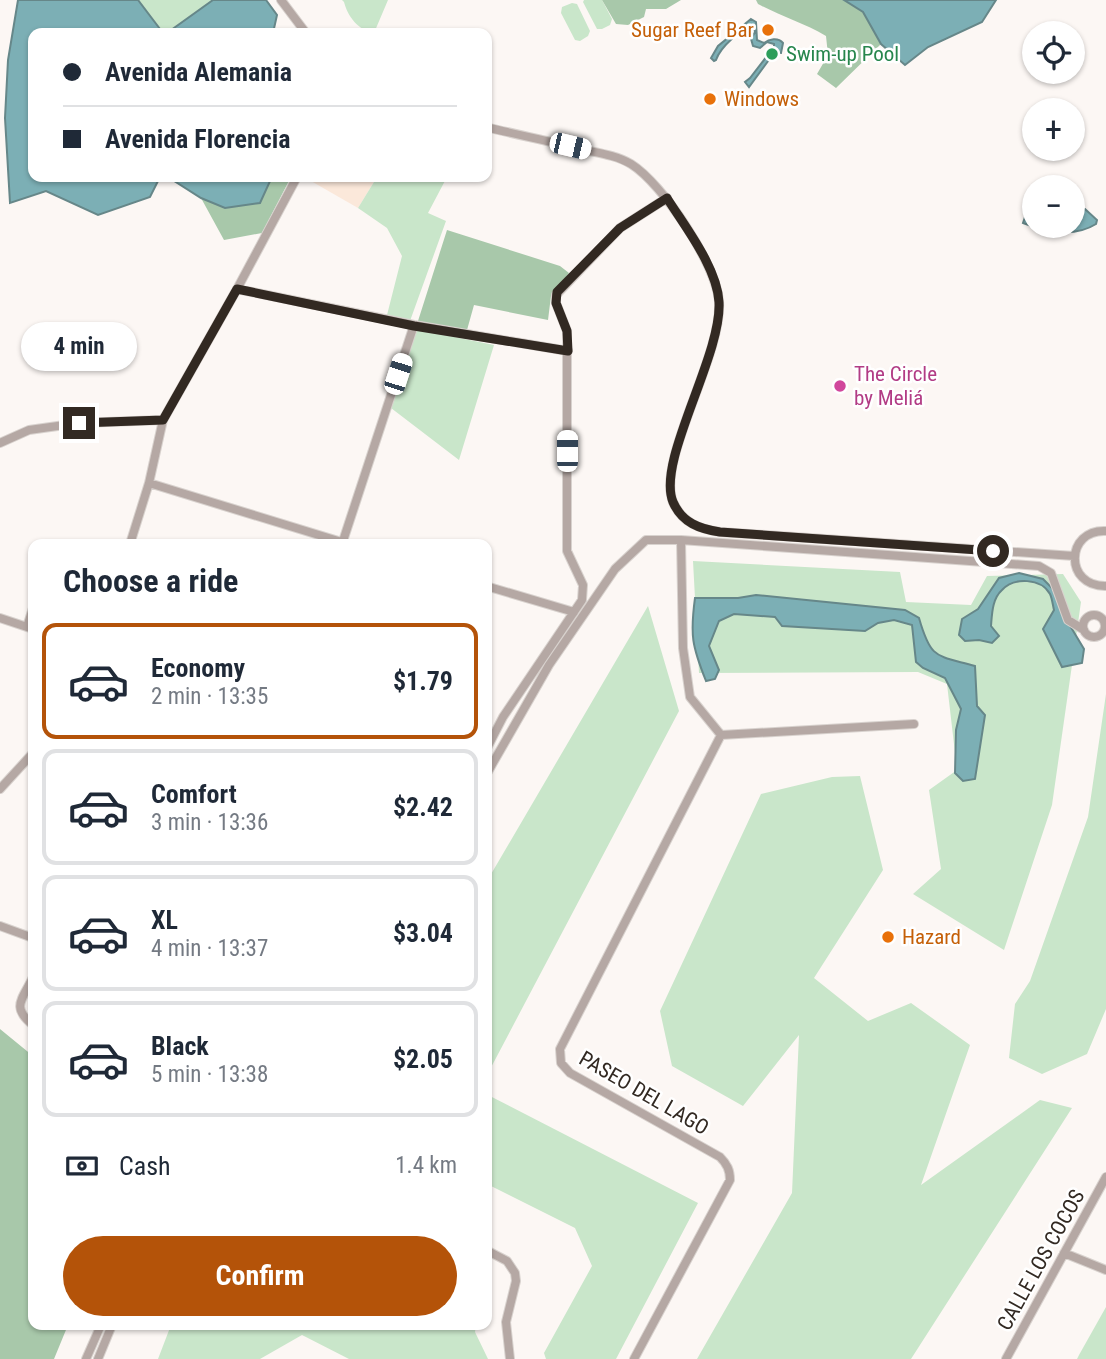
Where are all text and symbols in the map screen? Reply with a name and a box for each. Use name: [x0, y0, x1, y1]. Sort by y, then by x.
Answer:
place label: Sugar Reef Bar: [631, 18, 754, 42]
map controls: [1022, 21, 1085, 238]
button: locate: [1022, 21, 1085, 84]
marker: Sugar Reef Bar: [760, 22, 776, 38]
place label: Swim-up Pool: [786, 42, 899, 66]
marker: Swim-up Pool: [764, 46, 780, 62]
text: Avenida Alemania: [105, 57, 292, 87]
place label: Windows: [724, 87, 799, 111]
marker: Windows: [702, 91, 718, 107]
button: +: [1022, 98, 1085, 161]
text: Avenida Florencia: [105, 124, 291, 154]
car: [548, 131, 593, 161]
button: −: [1022, 175, 1085, 238]
callout: 4 min: [21, 322, 137, 370]
text: 4 min: [53, 333, 105, 360]
car: [382, 351, 415, 397]
place label: The Circle by Meliá: [854, 362, 937, 410]
marker: The Circle by Meliá: [832, 378, 848, 394]
route end: [63, 407, 95, 439]
car: [557, 430, 578, 472]
route start: [977, 535, 1009, 567]
text: Choose a ride: [63, 562, 238, 600]
icon: car: [67, 650, 130, 713]
text: Economy: [151, 653, 245, 683]
text: $1.79: [393, 666, 453, 696]
text: 2 min · 13:35: [151, 683, 268, 710]
icon: car: [67, 776, 130, 839]
text: Comfort: [151, 779, 237, 809]
text: $2.42: [393, 792, 453, 822]
text: 3 min · 13:36: [151, 809, 268, 836]
icon: car: [67, 902, 130, 965]
text: XL: [151, 905, 178, 935]
text: $3.04: [393, 918, 453, 948]
place label: Hazard: [902, 925, 961, 949]
marker: Hazard: [880, 929, 896, 945]
text: 4 min · 13:37: [151, 935, 268, 962]
icon: car: [67, 1028, 130, 1091]
text: Black: [151, 1031, 209, 1061]
text: $2.05: [393, 1044, 453, 1074]
street label: PASEO DEL LAGO: [575, 1046, 713, 1140]
text: 5 min · 13:38: [151, 1061, 268, 1088]
icon: cash: [63, 1147, 101, 1185]
text: Cash: [119, 1151, 171, 1181]
text: 1.4 km: [395, 1152, 457, 1179]
street label: CALLE LOS COCOS: [992, 1185, 1090, 1334]
button: Confirm: [63, 1236, 457, 1316]

